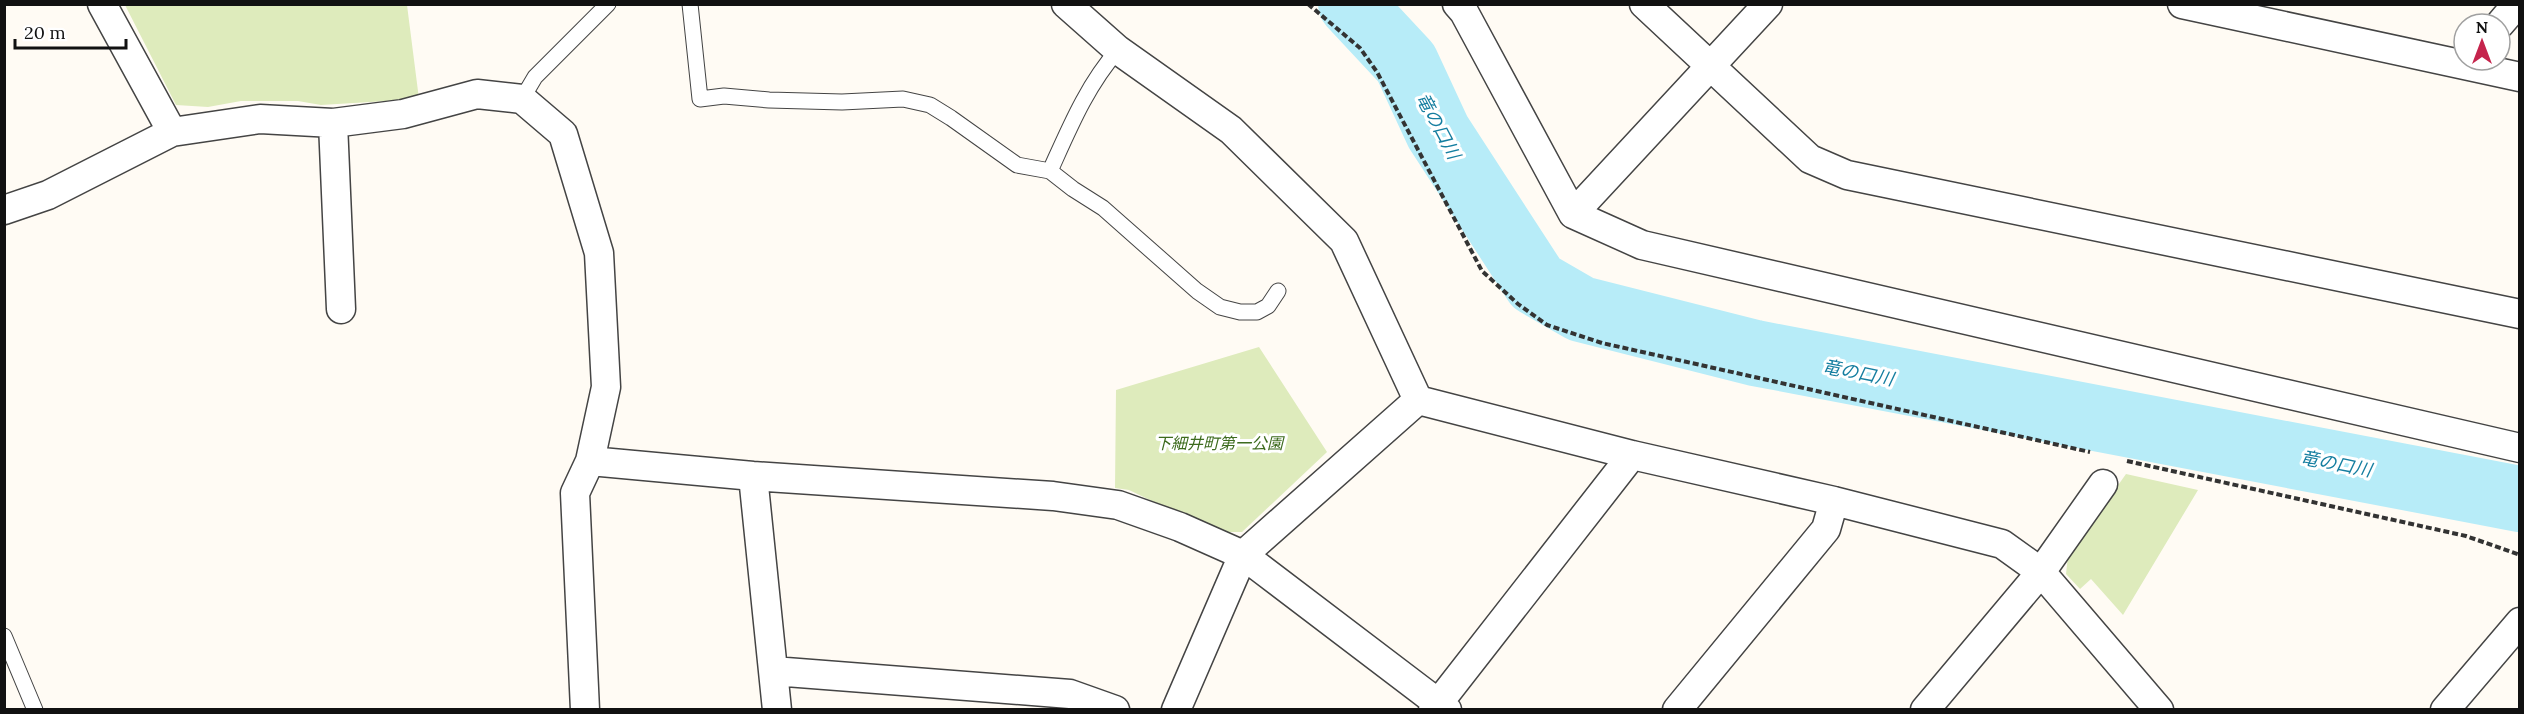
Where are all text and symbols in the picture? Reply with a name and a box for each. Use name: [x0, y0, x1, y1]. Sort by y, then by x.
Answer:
scale bar: [15, 12, 126, 50]
north arrow: [2452, 12, 2512, 72]
text: N: [2476, 17, 2488, 37]
text: 20 m: [24, 21, 66, 44]
water label: 竜の口川: [1411, 89, 1466, 165]
water label: 竜の口川: [1821, 354, 1898, 391]
park label: 下細井町第一公園: [1155, 433, 1285, 453]
water label: 竜の口川: [2299, 445, 2376, 482]

